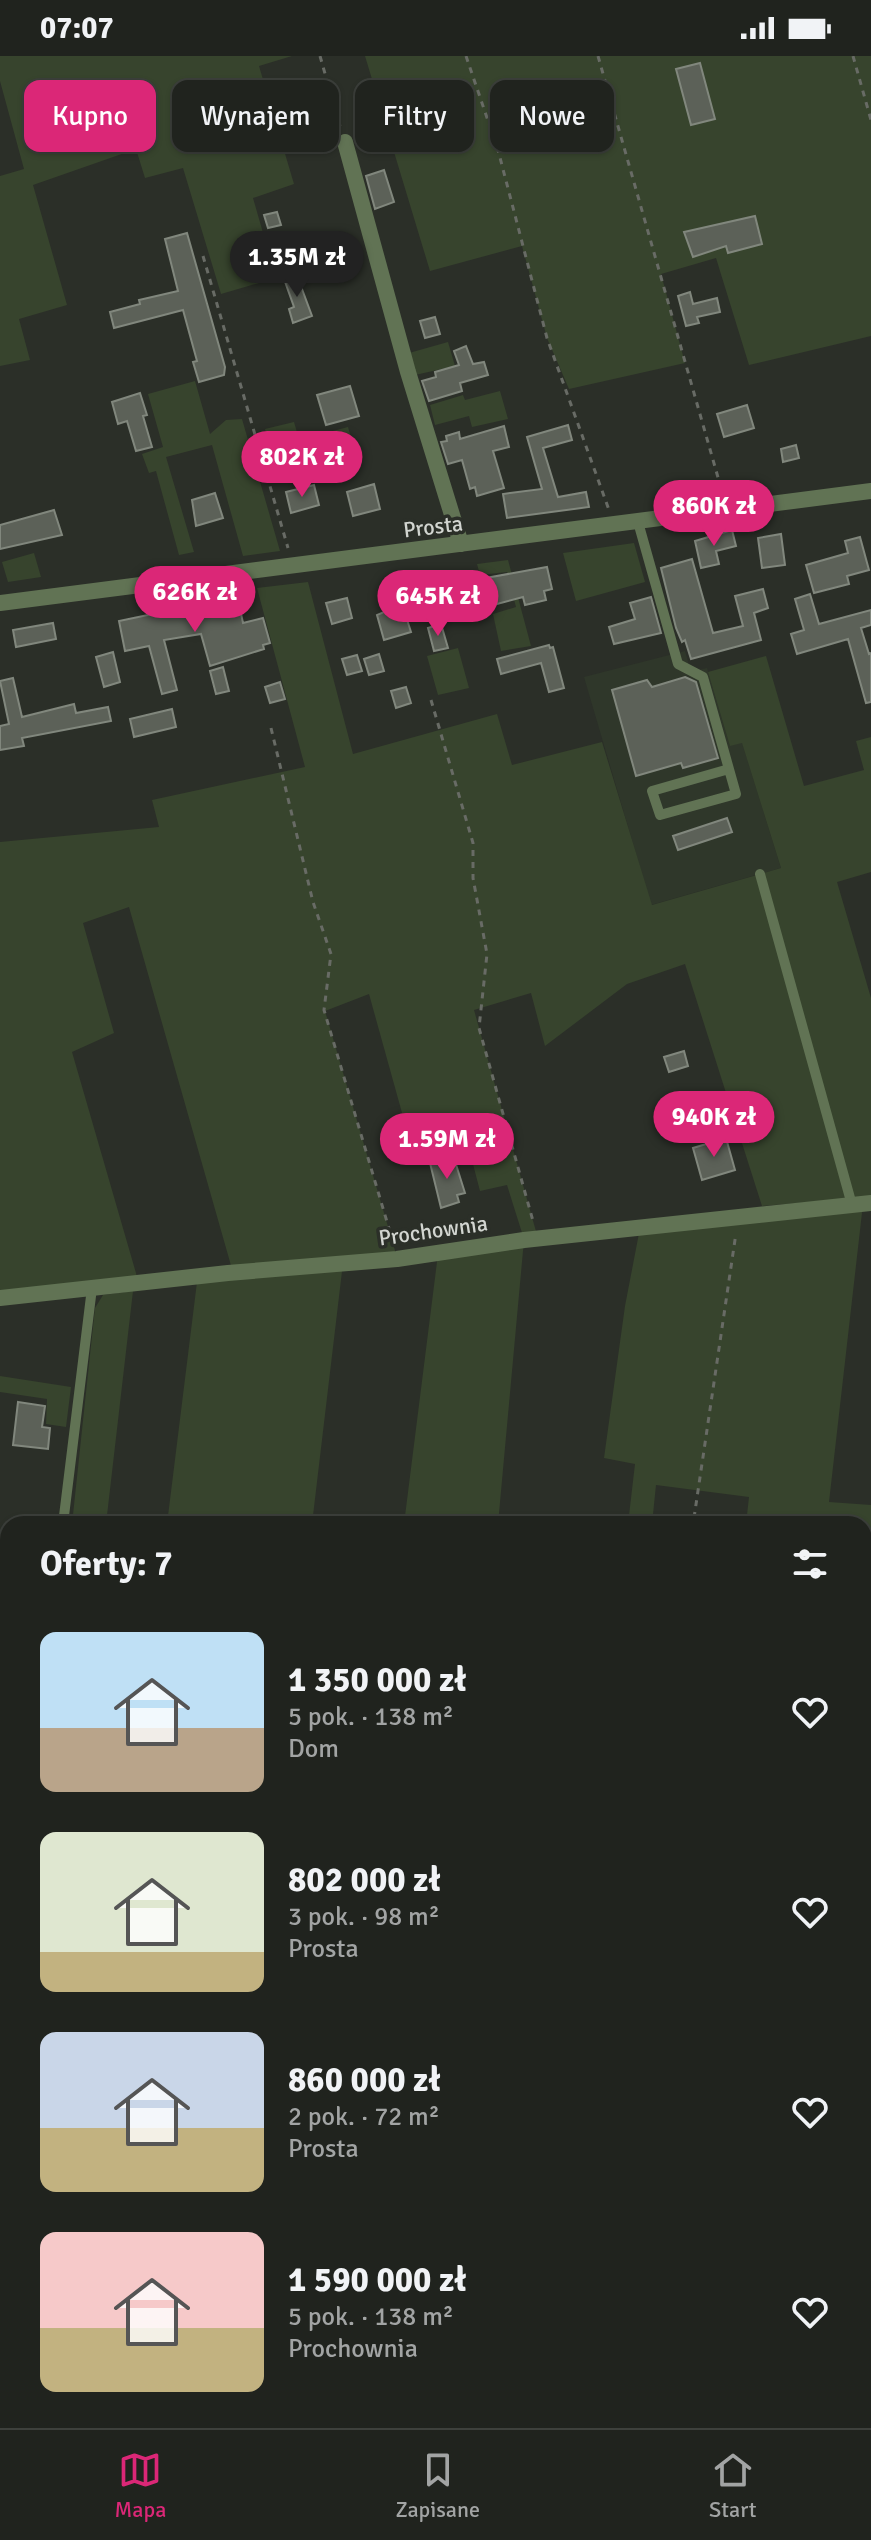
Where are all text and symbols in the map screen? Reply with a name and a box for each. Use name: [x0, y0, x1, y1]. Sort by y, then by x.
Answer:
text: 07:07: [40, 10, 114, 47]
chip: Kupno: [24, 80, 156, 152]
chip: Wynajem: [172, 80, 339, 152]
chip: Filtry: [355, 80, 474, 152]
chip: Nowe: [490, 80, 614, 152]
pin: 1.35M zł: [214, 231, 380, 299]
text: 1.35M zł: [248, 241, 346, 273]
pin: 802K zł: [228, 431, 376, 499]
text: 802K zł: [259, 441, 345, 473]
pin: 860K zł: [640, 480, 788, 548]
text: 860K zł: [671, 490, 757, 522]
street label: Prosta: [402, 509, 464, 544]
pin: 626K zł: [121, 566, 269, 634]
pin: 645K zł: [364, 570, 512, 638]
text: 626K zł: [152, 576, 238, 608]
text: 645K zł: [395, 580, 481, 612]
pin: 940K zł: [640, 1091, 788, 1159]
text: 940K zł: [671, 1101, 757, 1133]
pin: 1.59M zł: [364, 1113, 530, 1181]
text: 1.59M zł: [398, 1123, 496, 1155]
street label: Prochownia: [377, 1209, 489, 1252]
icon: filters: [788, 1542, 832, 1586]
text: Oferty: 7: [40, 1543, 173, 1585]
text: 1 350 000 zł: [288, 1659, 467, 1701]
icon: home: [104, 1664, 200, 1760]
icon: heart: [788, 1690, 832, 1734]
text: 5 pok. · 138 m²: [288, 1701, 454, 1733]
text: Dom: [288, 1733, 339, 1765]
text: 802 000 zł: [288, 1859, 441, 1901]
icon: home: [104, 1864, 200, 1960]
icon: heart: [788, 1890, 832, 1934]
text: 3 pok. · 98 m²: [288, 1901, 440, 1933]
text: Prosta: [288, 1933, 359, 1965]
text: 860 000 zł: [288, 2059, 441, 2101]
icon: home: [104, 2064, 200, 2160]
icon: heart: [788, 2090, 832, 2134]
text: 2 pok. · 72 m²: [288, 2101, 440, 2133]
text: Prosta: [288, 2133, 359, 2165]
text: 1 590 000 zł: [288, 2259, 467, 2301]
icon: home: [104, 2264, 200, 2360]
icon: heart: [788, 2290, 832, 2334]
text: 5 pok. · 138 m²: [288, 2301, 454, 2333]
text: Prochownia: [288, 2333, 418, 2365]
tab: Mapa: [115, 2448, 166, 2523]
tab: Zapisane: [395, 2448, 480, 2523]
tab: Start: [709, 2448, 756, 2523]

